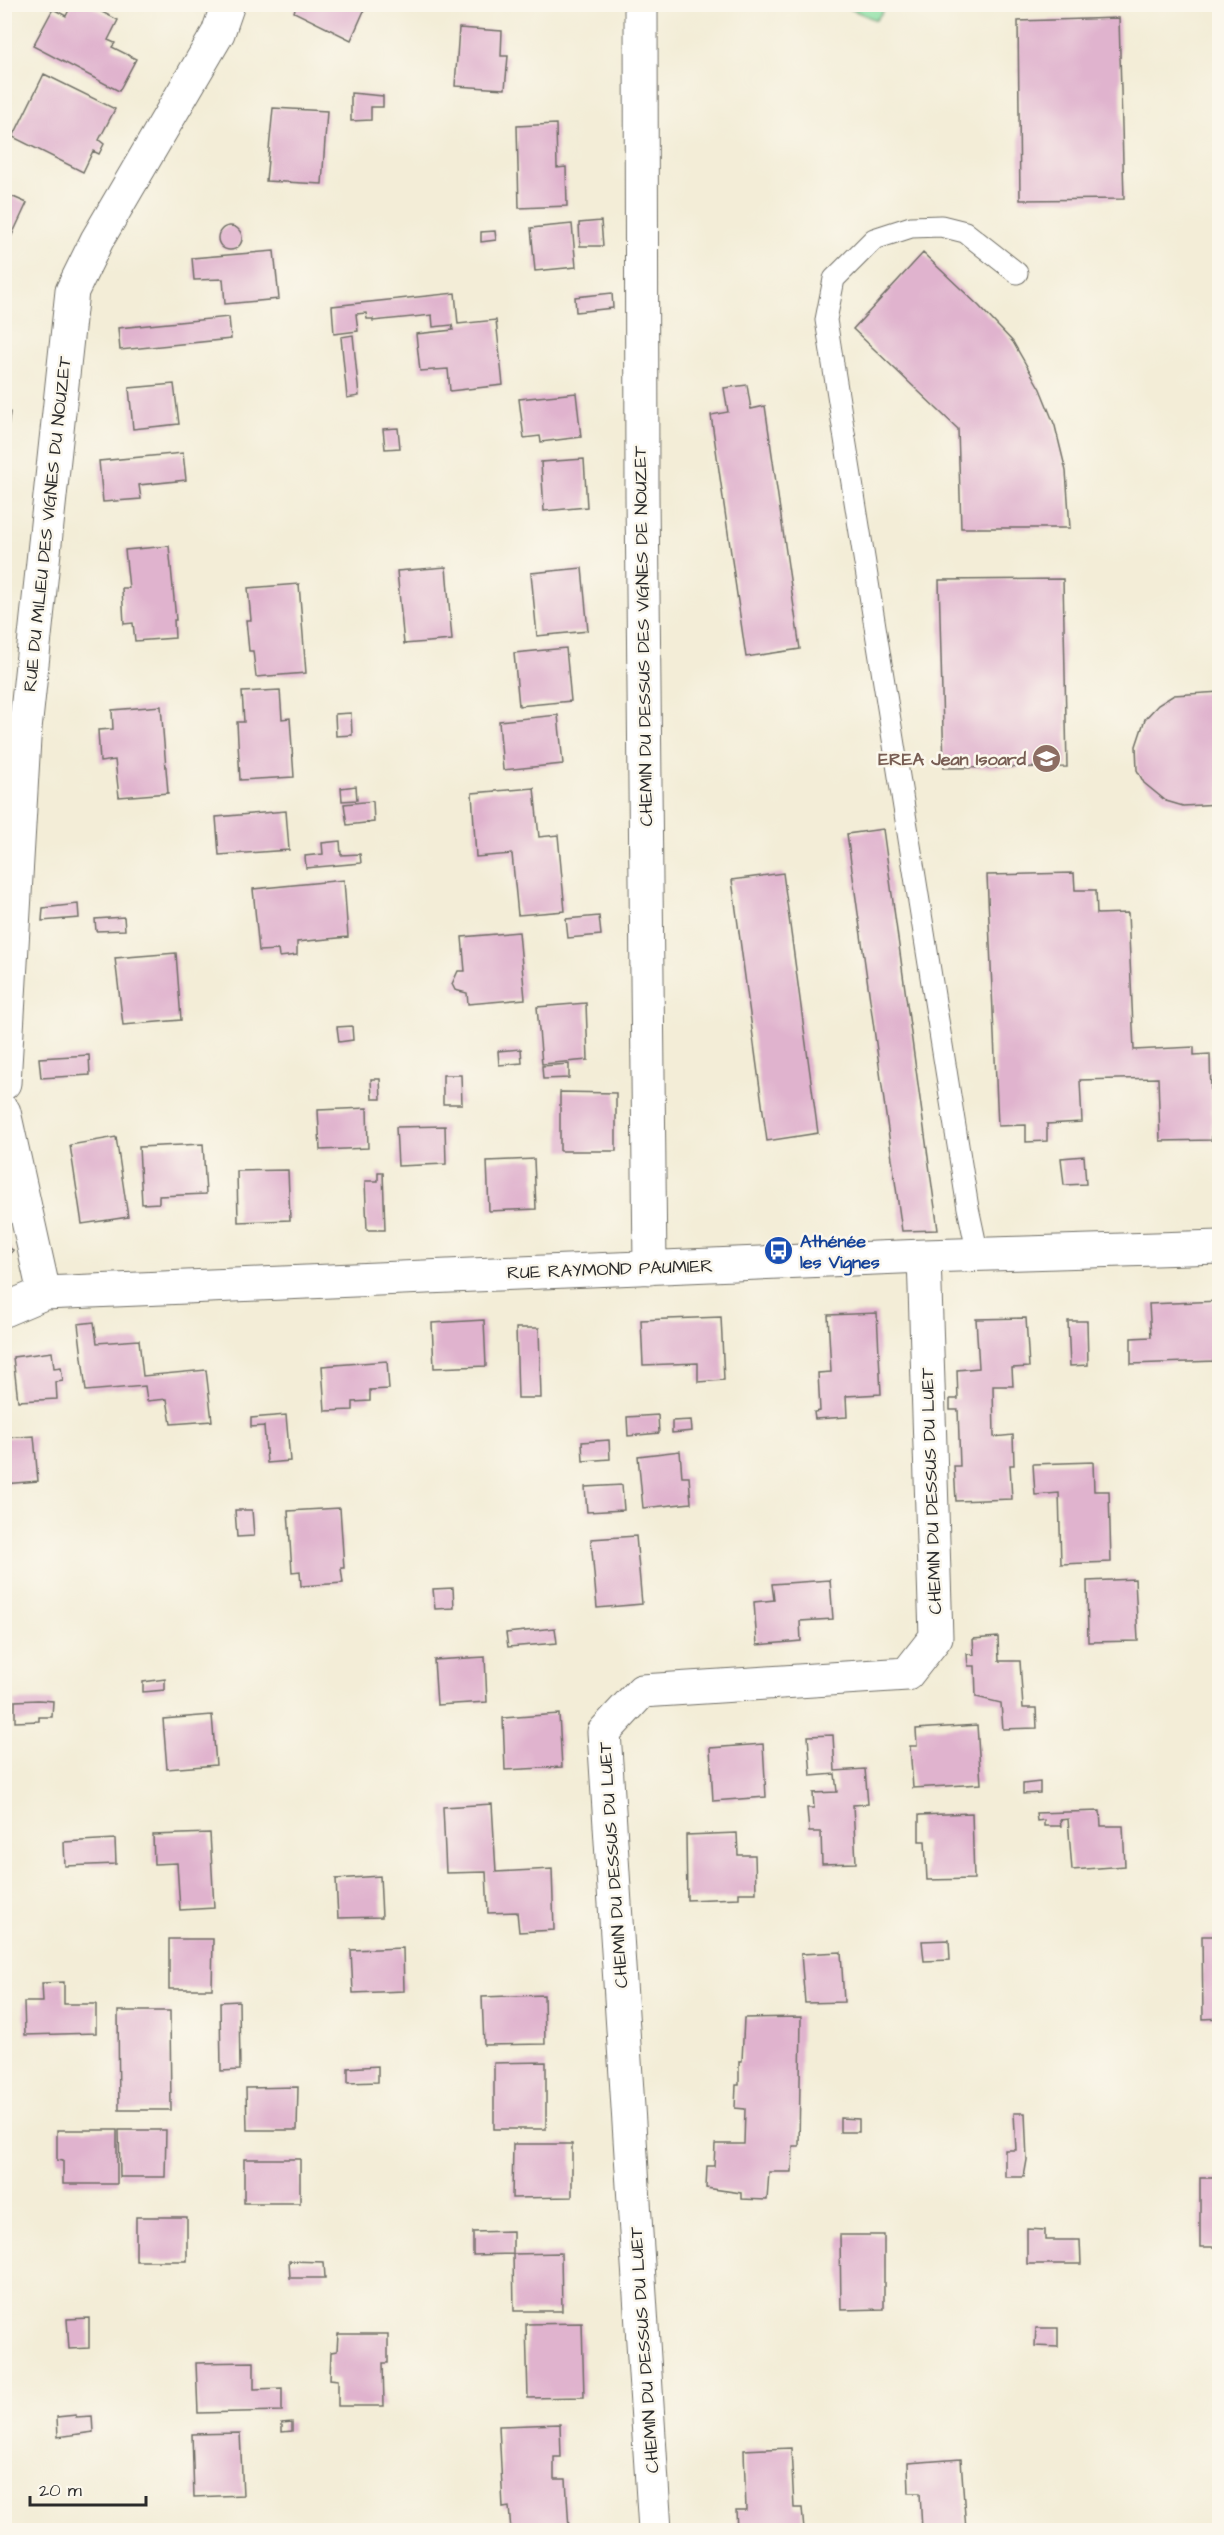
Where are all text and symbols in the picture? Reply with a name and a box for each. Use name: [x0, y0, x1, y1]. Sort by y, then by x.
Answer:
street label: RUE DU MILIEU DES VIGNES DU NOUZET: [17, 354, 78, 693]
street label: CHEMIN DU DESSUS DES VIGNES DE NOUZET: [628, 445, 659, 827]
school or university icon: EREA Jean Isoard: [1031, 743, 1063, 775]
place label: EREA Jean Isoard: [878, 747, 1027, 772]
place label: Athénée les Vignes: [800, 1229, 880, 1276]
bus stop icon: Athénée les Vignes: [763, 1235, 795, 1267]
street label: RUE RAYMOND PAUMIER: [507, 1253, 713, 1286]
street label: CHEMIN DU DESSUS DU LUET: [915, 1366, 948, 1615]
street label: CHEMIN DU DESSUS DU LUET: [592, 1740, 635, 1989]
street label: CHEMIN DU DESSUS DU LUET: [623, 2225, 666, 2474]
scale bar: [30, 2469, 146, 2507]
text: 20 m: [39, 2478, 82, 2503]

